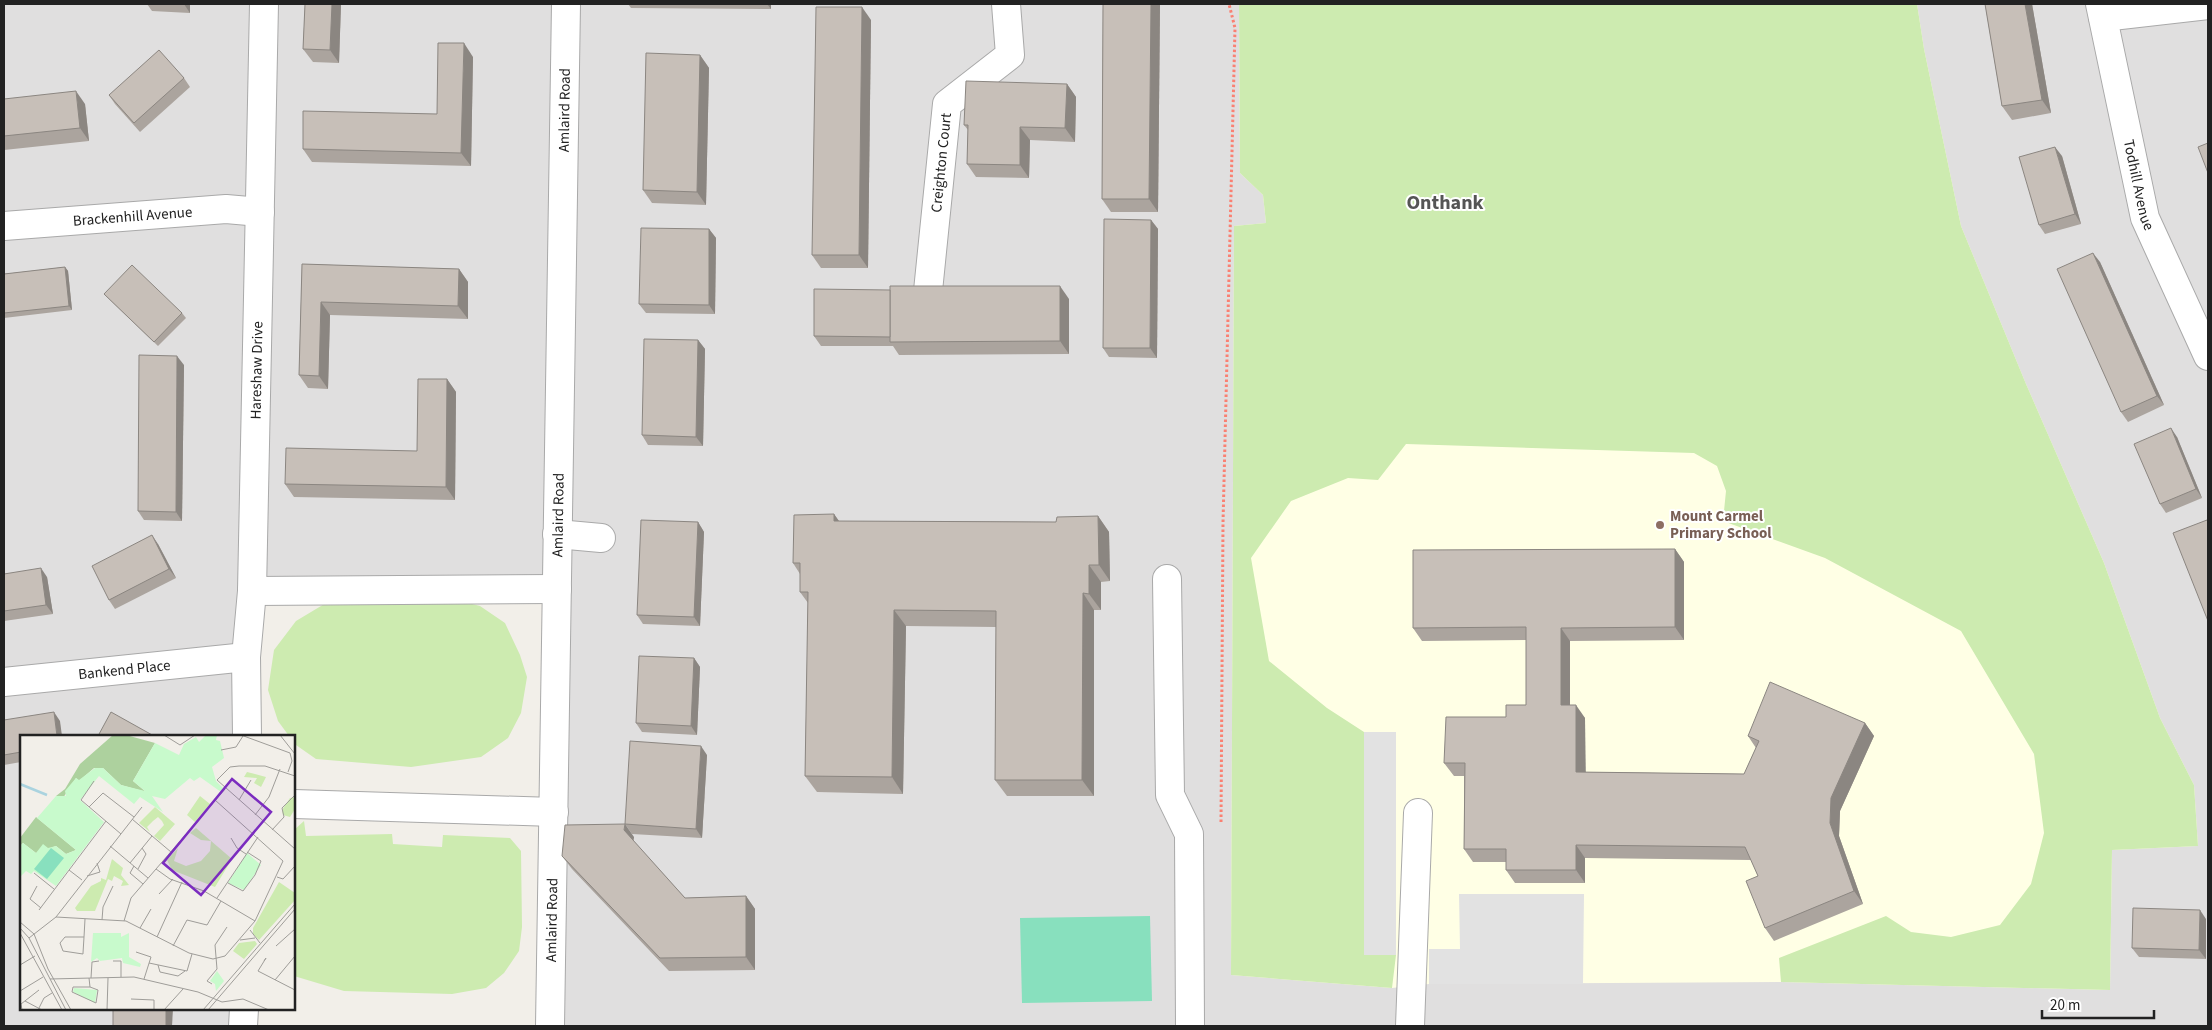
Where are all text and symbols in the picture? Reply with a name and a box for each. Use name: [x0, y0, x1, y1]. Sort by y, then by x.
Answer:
street label: Amlaird Road: [553, 68, 575, 152]
street label: Creighton Court: [926, 112, 957, 213]
street label: Todhill Avenue: [2118, 138, 2160, 234]
district label: Onthank: [1406, 189, 1484, 217]
street label: Brackenhill Avenue: [72, 201, 193, 231]
street label: Hareshaw Drive: [245, 321, 268, 420]
street label: Amlaird Road: [547, 473, 569, 557]
place label: Mount Carmel Primary School: [1670, 506, 1772, 544]
marker: Mount Carmel Primary School: [1654, 519, 1666, 531]
street label: Bankend Place: [77, 654, 172, 685]
inset map: [20, 735, 295, 1010]
street label: Amlaird Road: [541, 878, 563, 962]
scale bar: [2042, 988, 2154, 1020]
text: 20 m: [2050, 995, 2080, 1016]

